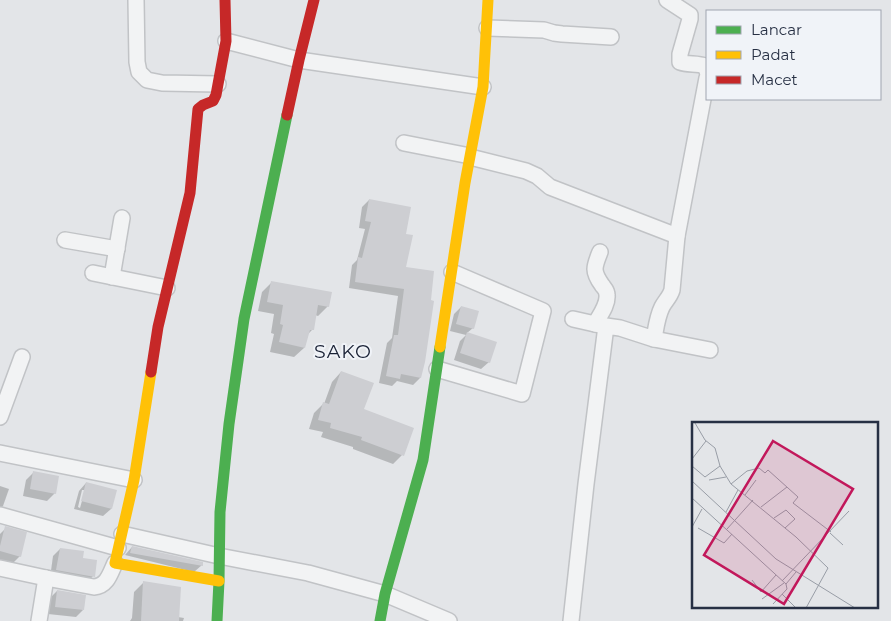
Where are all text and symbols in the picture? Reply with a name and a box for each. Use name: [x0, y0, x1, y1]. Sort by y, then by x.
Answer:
legend: [706, 10, 881, 100]
text: Lancar: [751, 20, 802, 39]
text: Padat: [751, 45, 796, 64]
text: Macet: [751, 70, 798, 89]
district label: SAKO: [314, 340, 372, 363]
inset map: [692, 422, 878, 608]

